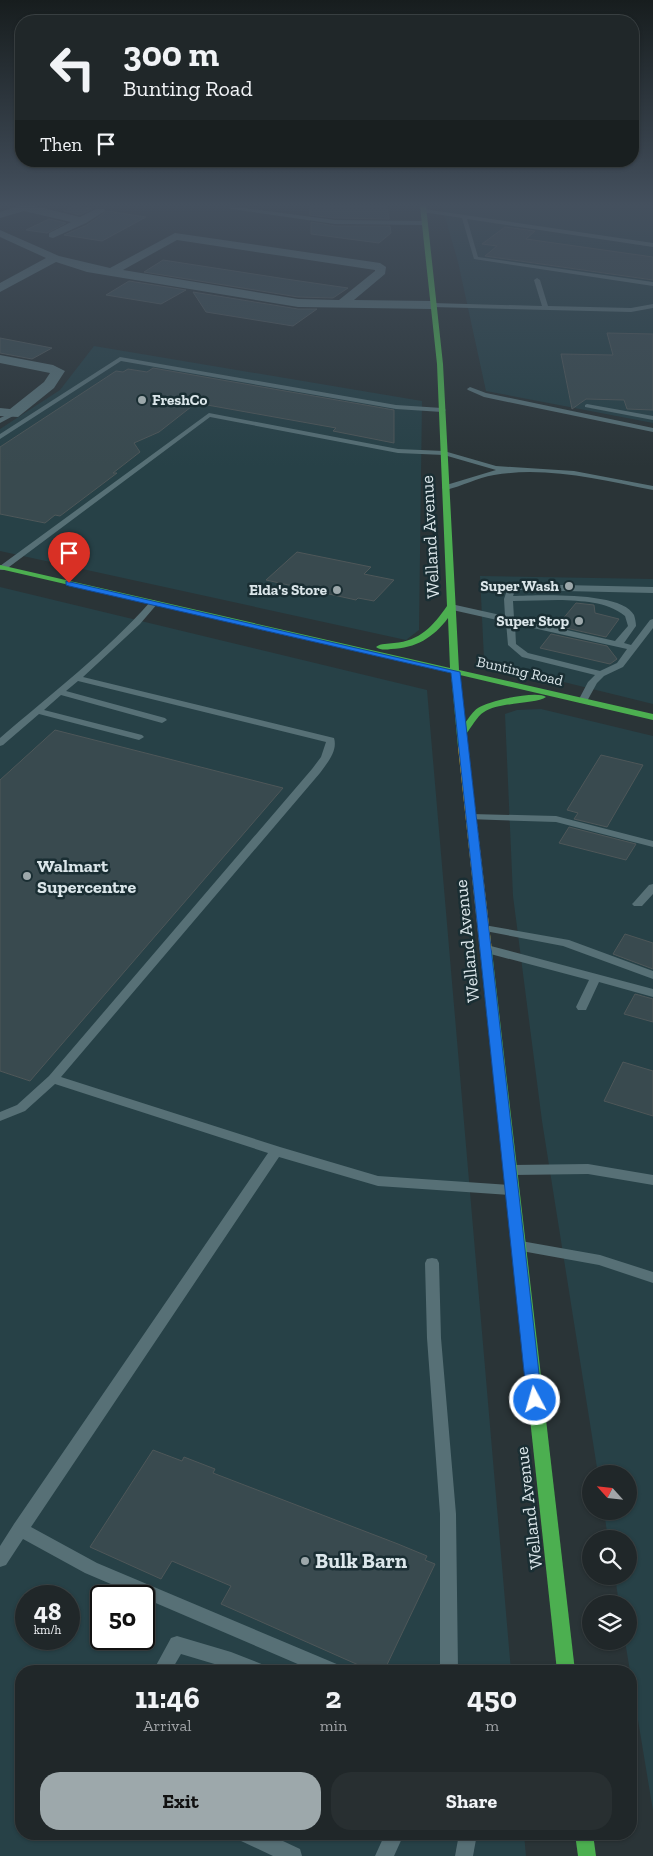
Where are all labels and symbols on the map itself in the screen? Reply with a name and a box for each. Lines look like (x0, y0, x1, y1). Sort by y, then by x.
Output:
place label: FreshCo (152, 391, 207, 409)
marker: FreshCo (136, 394, 148, 406)
street label: Welland Avenue (416, 475, 444, 599)
pin (48, 532, 90, 583)
place label: Super Wash (480, 577, 559, 595)
marker: Super Wash (563, 580, 575, 592)
place label: Elda's Store (249, 581, 327, 599)
marker: Elda's Store (331, 584, 343, 596)
place label: Super Stop (496, 612, 569, 630)
marker: Super Stop (573, 615, 585, 627)
street label: Bunting Road (475, 652, 566, 690)
place label: Walmart Supercentre (37, 855, 136, 898)
marker: Walmart Supercentre (21, 870, 33, 882)
street label: Welland Avenue (450, 878, 484, 1004)
position arrow (508, 1373, 560, 1425)
street label: Welland Avenue (511, 1445, 547, 1571)
north arrow (582, 1465, 638, 1520)
place label: Bulk Barn (315, 1548, 408, 1573)
marker: Bulk Barn (299, 1555, 311, 1567)
speed limit sign: 50 (90, 1585, 155, 1650)

